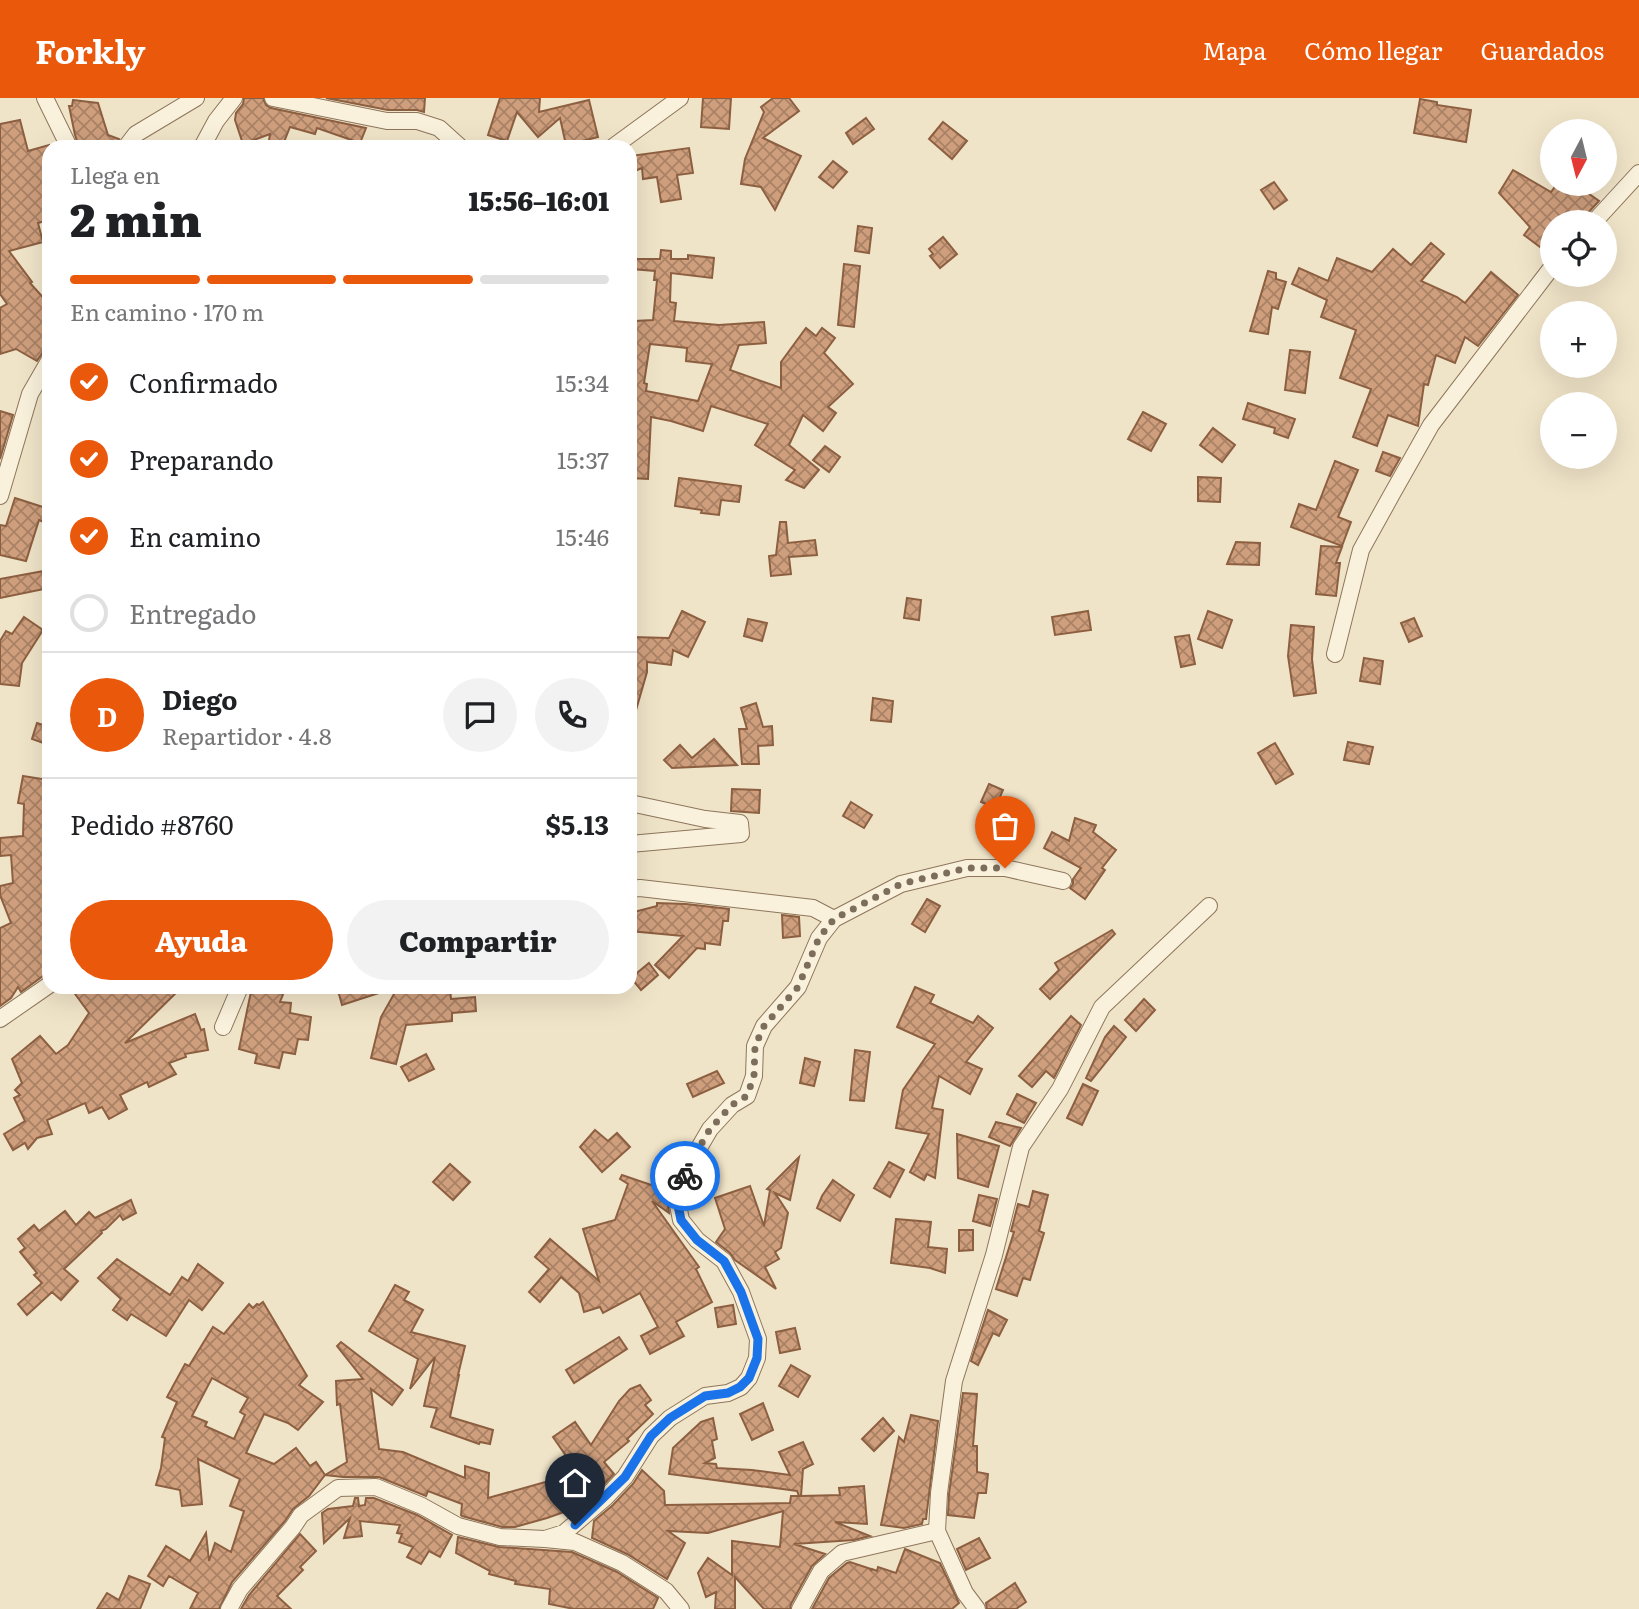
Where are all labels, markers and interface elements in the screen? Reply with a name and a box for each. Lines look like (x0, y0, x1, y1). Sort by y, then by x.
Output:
text: Forkly (35, 25, 145, 74)
text: Mapa (1202, 32, 1266, 67)
text: Cómo llegar (1304, 32, 1442, 67)
text: Guardados (1480, 32, 1604, 67)
north arrow (1540, 119, 1617, 196)
map controls (1540, 119, 1617, 469)
text: Llega en (70, 157, 160, 191)
text: 15:56–16:01 (469, 180, 609, 219)
text: 2 min (70, 183, 202, 251)
button: locate (1540, 210, 1617, 287)
text: En camino · 170 m (70, 294, 264, 328)
button: + (1540, 301, 1617, 378)
text: Confirmado (129, 362, 278, 401)
icon: check (70, 363, 108, 401)
text: 15:34 (556, 365, 609, 399)
button: − (1540, 392, 1617, 469)
text: Preparando (129, 439, 274, 478)
icon: check (70, 440, 108, 478)
text: 15:37 (557, 442, 609, 476)
text: En camino (129, 516, 261, 555)
icon: check (70, 517, 108, 555)
text: 15:46 (556, 519, 609, 553)
text: Entregado (129, 593, 256, 632)
button: chat (443, 678, 517, 752)
button: phone (535, 678, 609, 752)
text: Diego (162, 679, 238, 718)
text: D (97, 696, 117, 735)
text: Repartidor · 4.8 (162, 718, 332, 752)
pin (975, 796, 1035, 868)
text: Pedido #8760 (70, 804, 234, 843)
text: $5.13 (546, 804, 609, 843)
icon: bag (986, 807, 1024, 845)
button: Ayuda (70, 900, 333, 980)
button: Compartir (347, 900, 609, 980)
courier (650, 1141, 720, 1211)
icon: bike (666, 1157, 704, 1195)
pin (545, 1453, 605, 1525)
icon: home (556, 1464, 594, 1502)

